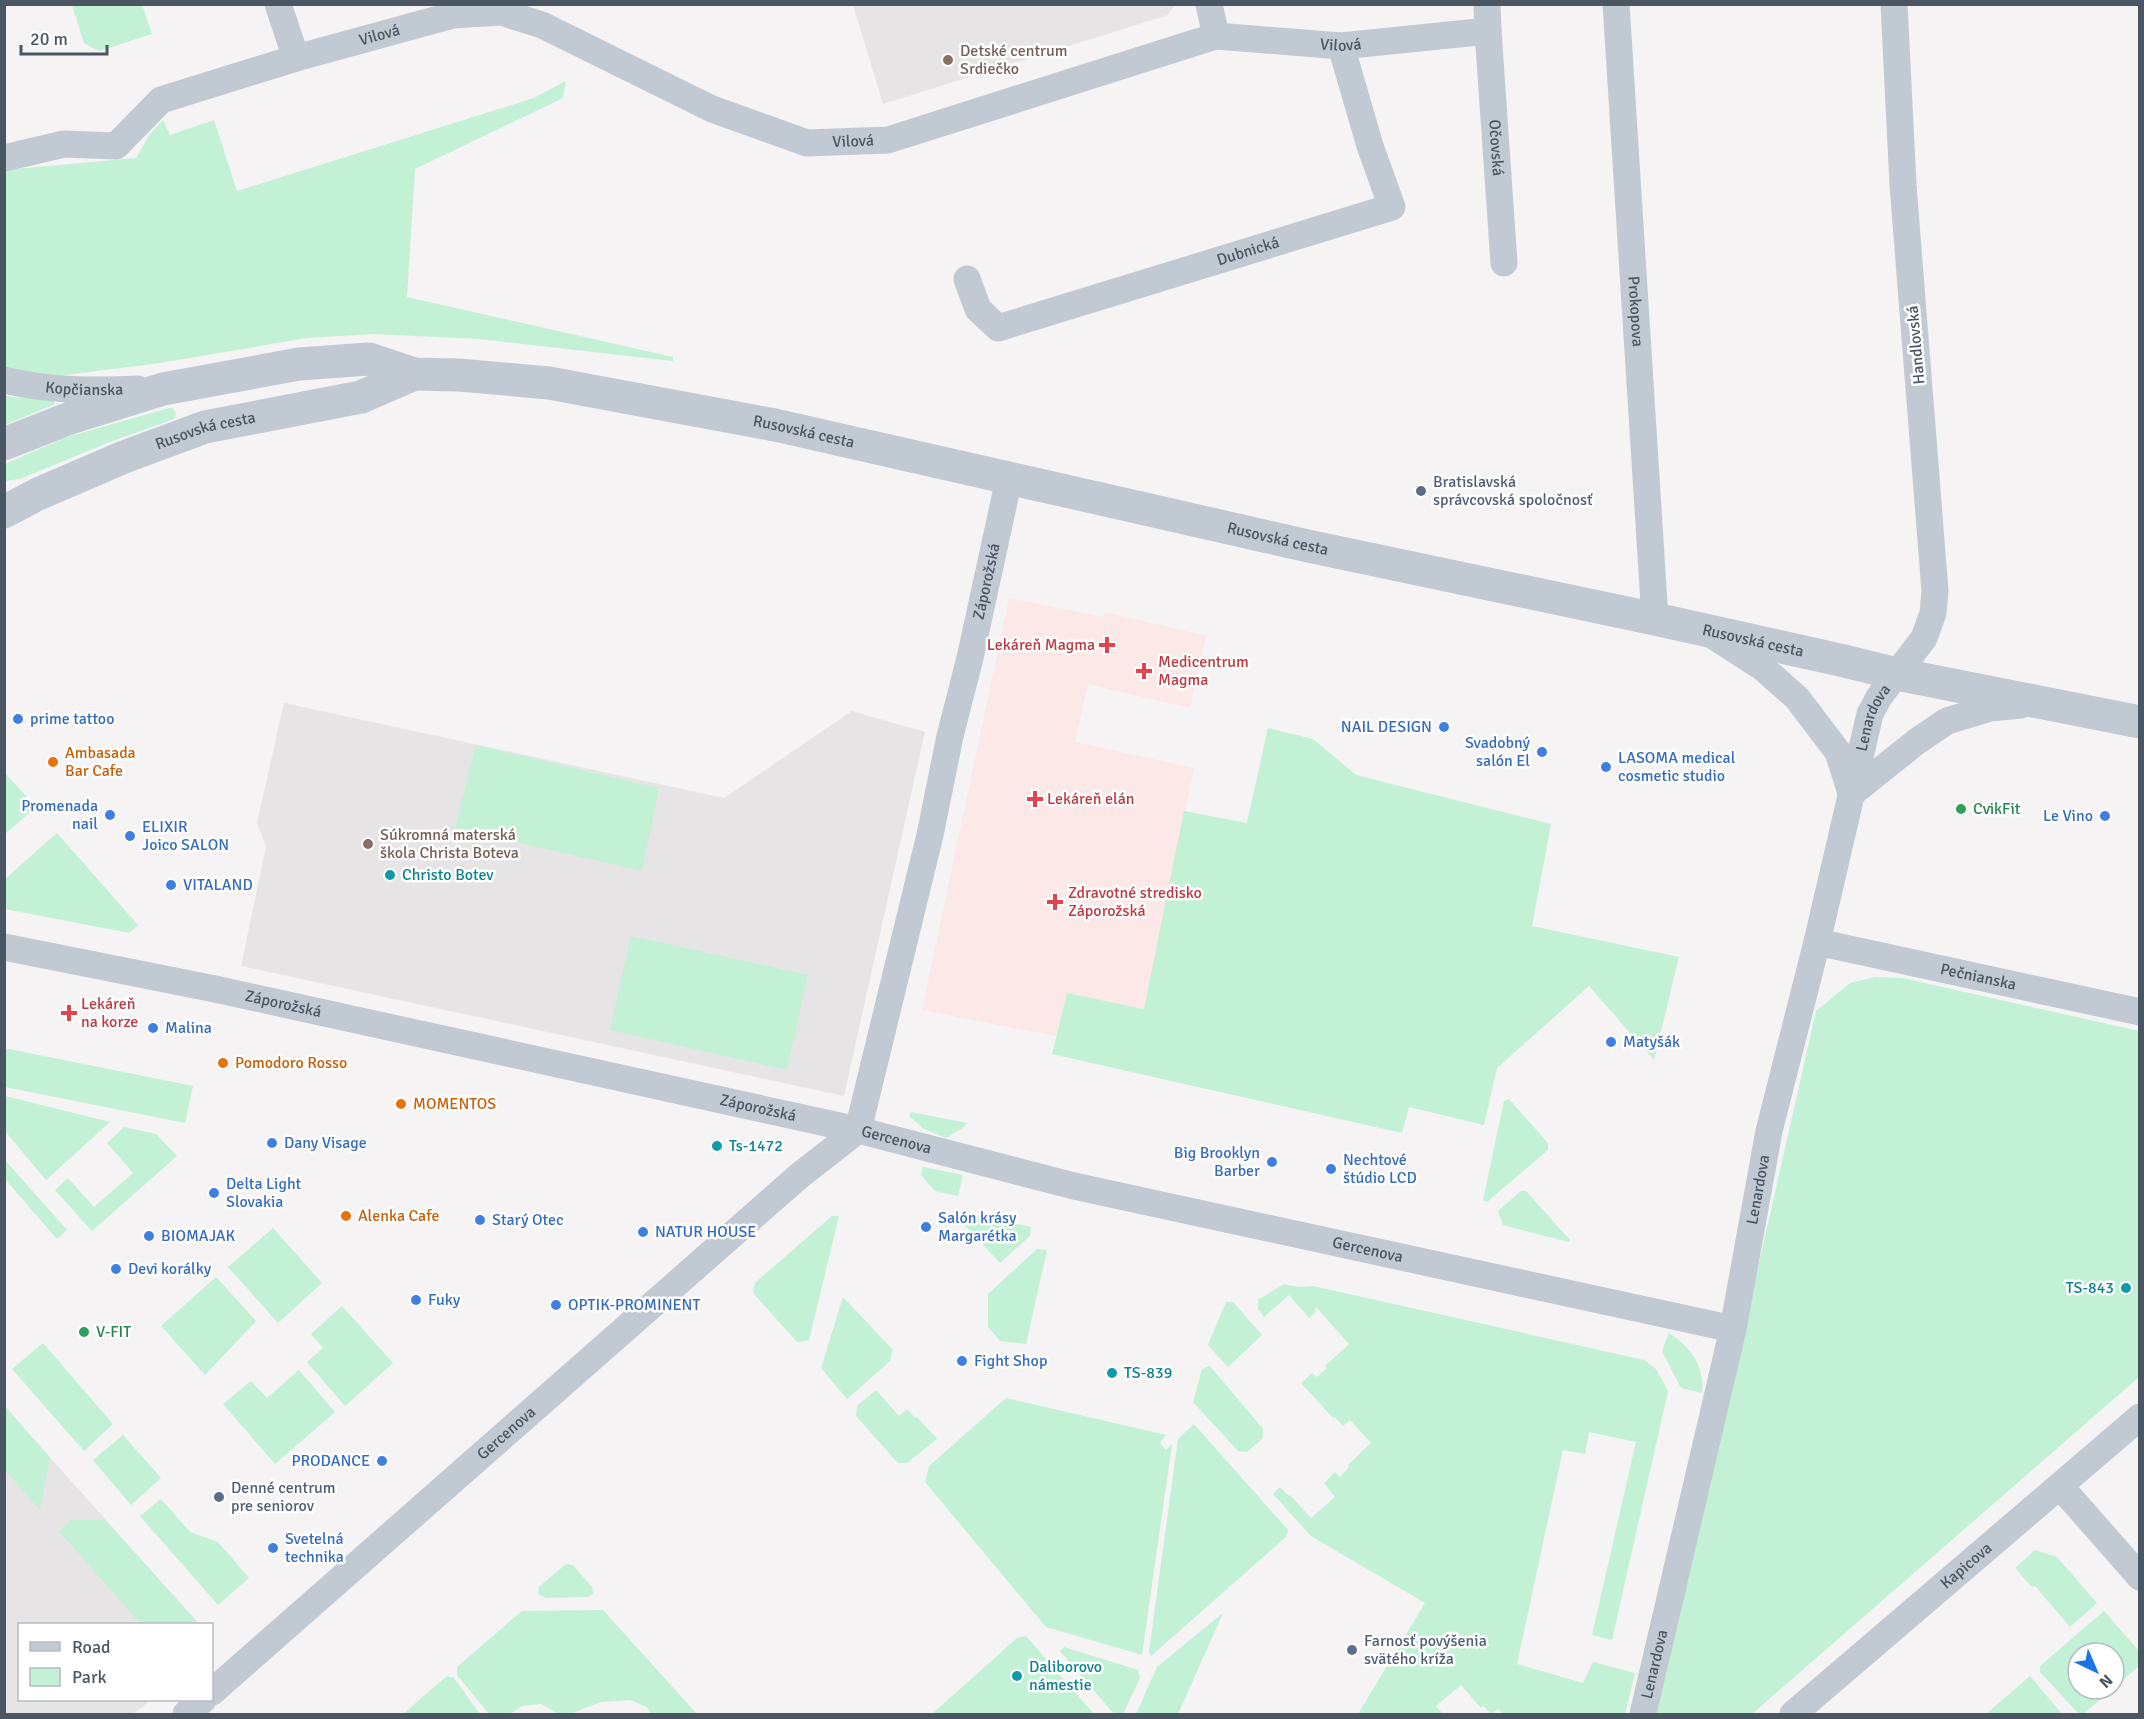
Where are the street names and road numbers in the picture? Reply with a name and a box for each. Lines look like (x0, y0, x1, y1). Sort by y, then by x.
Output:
street label: Vilová (357, 20, 402, 50)
street label: Vilová (1319, 34, 1362, 56)
street label: Očovská (1484, 119, 1508, 177)
street label: Vilová (832, 131, 874, 152)
street label: Dubnická (1214, 232, 1282, 270)
street label: Prokopova (1623, 275, 1648, 347)
street label: Handlovská (1903, 305, 1929, 385)
street label: Kopčianska (44, 377, 124, 400)
street label: Rusovská cesta (153, 408, 257, 454)
street label: Rusovská cesta (751, 411, 856, 453)
street label: Rusovská cesta (1225, 518, 1330, 560)
street label: Záporožská (969, 541, 1005, 621)
street label: Rusovská cesta (1700, 620, 1806, 662)
street label: Lenardova (1852, 680, 1895, 753)
street label: Pečnianska (1938, 959, 2018, 995)
street label: Záporožská (243, 986, 323, 1022)
street label: Záporožská (718, 1090, 798, 1126)
street label: Gercenova (859, 1121, 934, 1159)
street label: Lenardova (1742, 1153, 1774, 1226)
street label: Gercenova (1331, 1232, 1405, 1267)
street label: Gercenova (473, 1402, 540, 1464)
street label: Kapicova (1936, 1538, 1996, 1593)
street label: Lenardova (1637, 1628, 1672, 1701)

